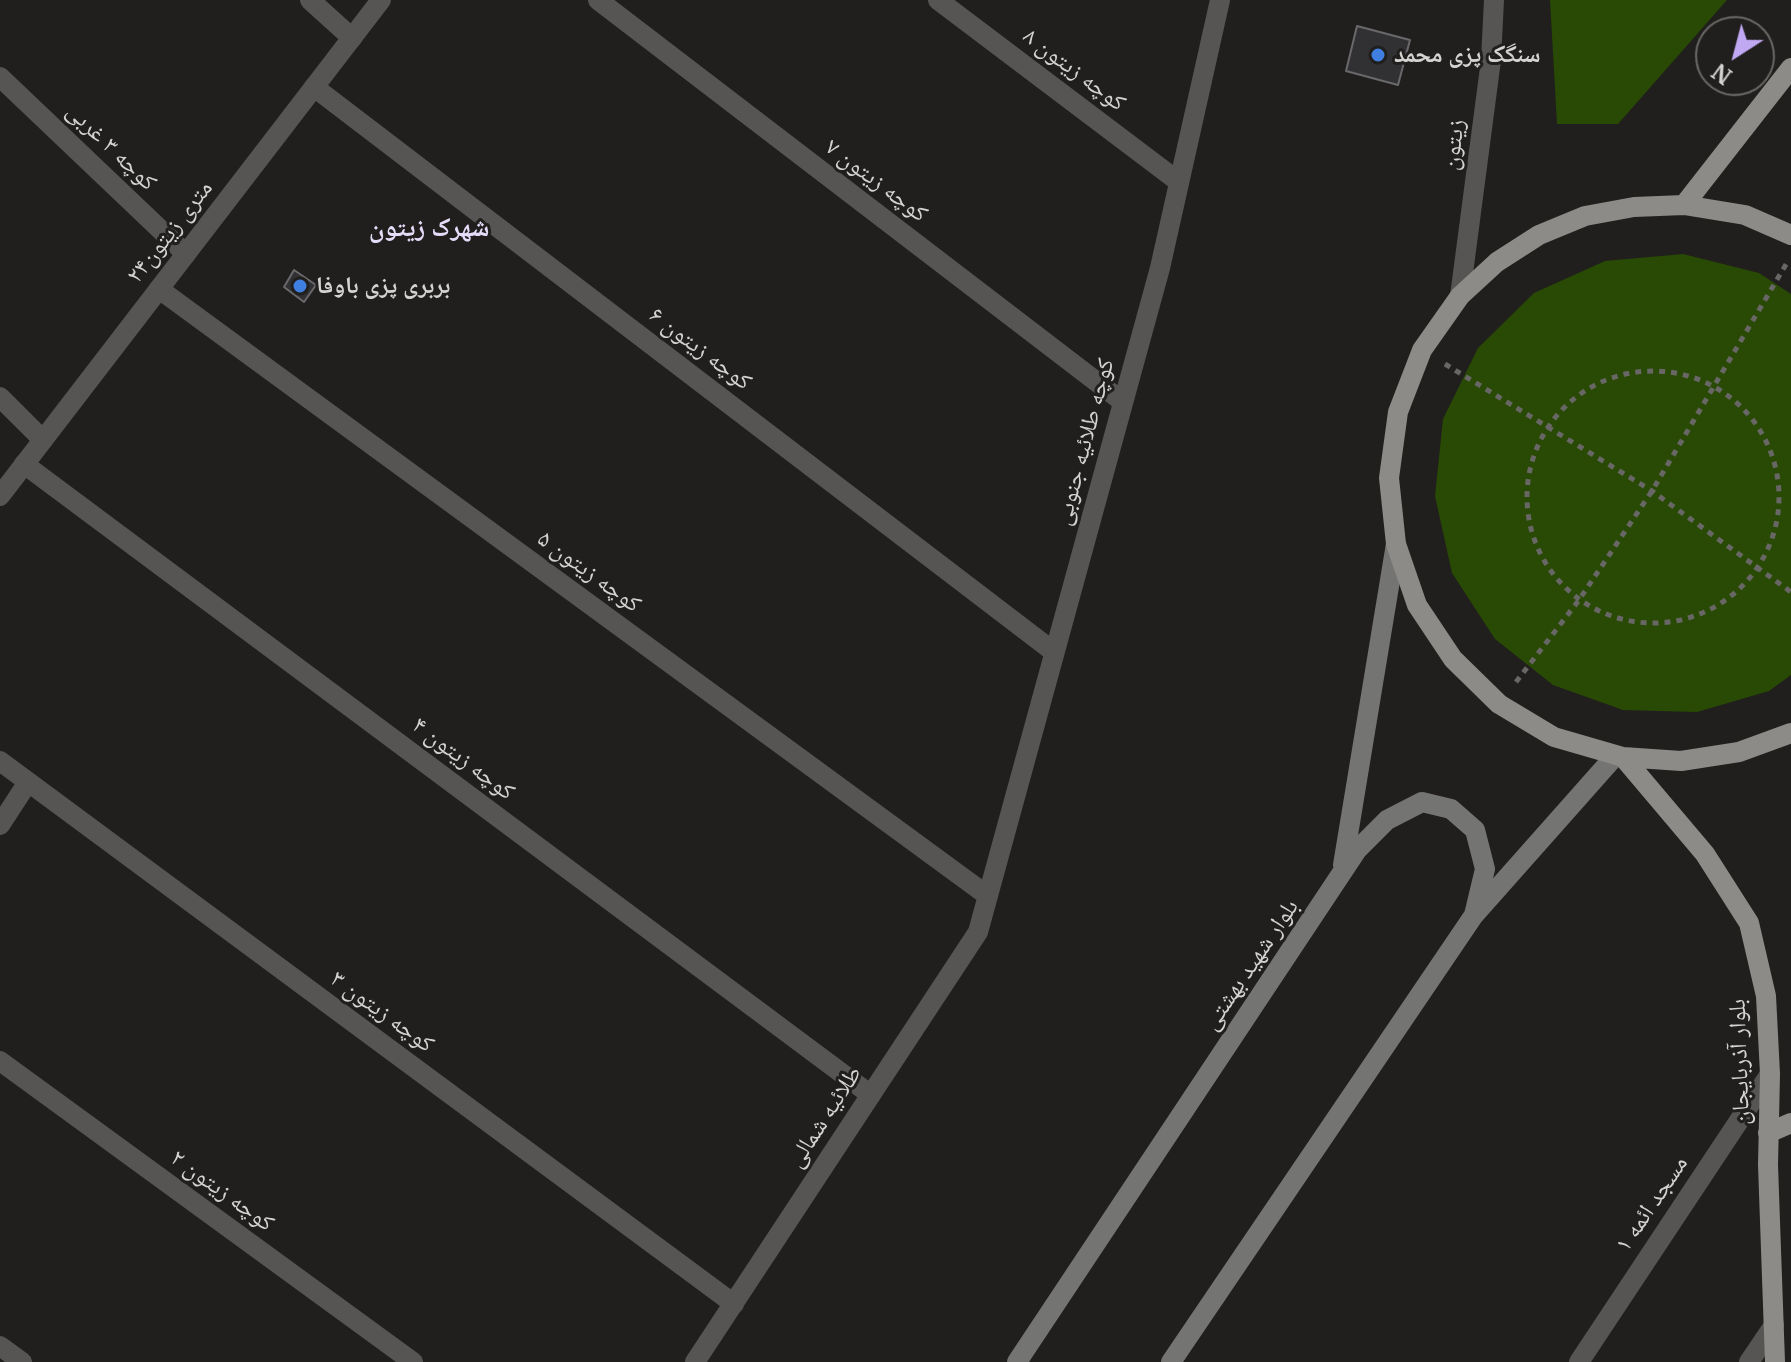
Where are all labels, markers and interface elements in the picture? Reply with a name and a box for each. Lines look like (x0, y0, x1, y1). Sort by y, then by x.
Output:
north arrow (1695, 16, 1775, 96)
street label: کوچه زیتون ۸ (1017, 22, 1131, 118)
place label: سنگک پزی محمد (1394, 41, 1540, 69)
marker: سنگک پزی محمد (1369, 46, 1387, 64)
text: N (1707, 57, 1737, 90)
street label: کوچه ۳ غربی (60, 97, 162, 197)
street label: زيتون (1437, 118, 1471, 172)
street label: کوچه زیتون ۷ (819, 133, 933, 229)
street label: ۲۴متری زیتون (121, 175, 219, 289)
district label: شهرک زیتون (369, 213, 489, 245)
place label: بربری پزی باوفا (316, 272, 450, 300)
marker: بربری پزی باوفا (291, 277, 309, 295)
street label: کوچه زیتون ۶ (643, 301, 757, 397)
street label: کوچه طلائیه جنوبی (1049, 355, 1121, 529)
street label: کوچه زیتون ۵ (532, 525, 646, 619)
street label: کوچه زیتون ۴ (406, 711, 520, 807)
street label: بلوار شهید بهشتی (1197, 894, 1305, 1036)
street label: کوچه زیتون ۳ (325, 965, 439, 1059)
street label: بلوار آذربایجان (1723, 998, 1757, 1126)
street label: طلائیه شمالی (781, 1061, 869, 1173)
street label: کوچه زیتون ۲ (165, 1144, 279, 1238)
street label: مسجد ائمه ۱ (1609, 1151, 1695, 1257)

